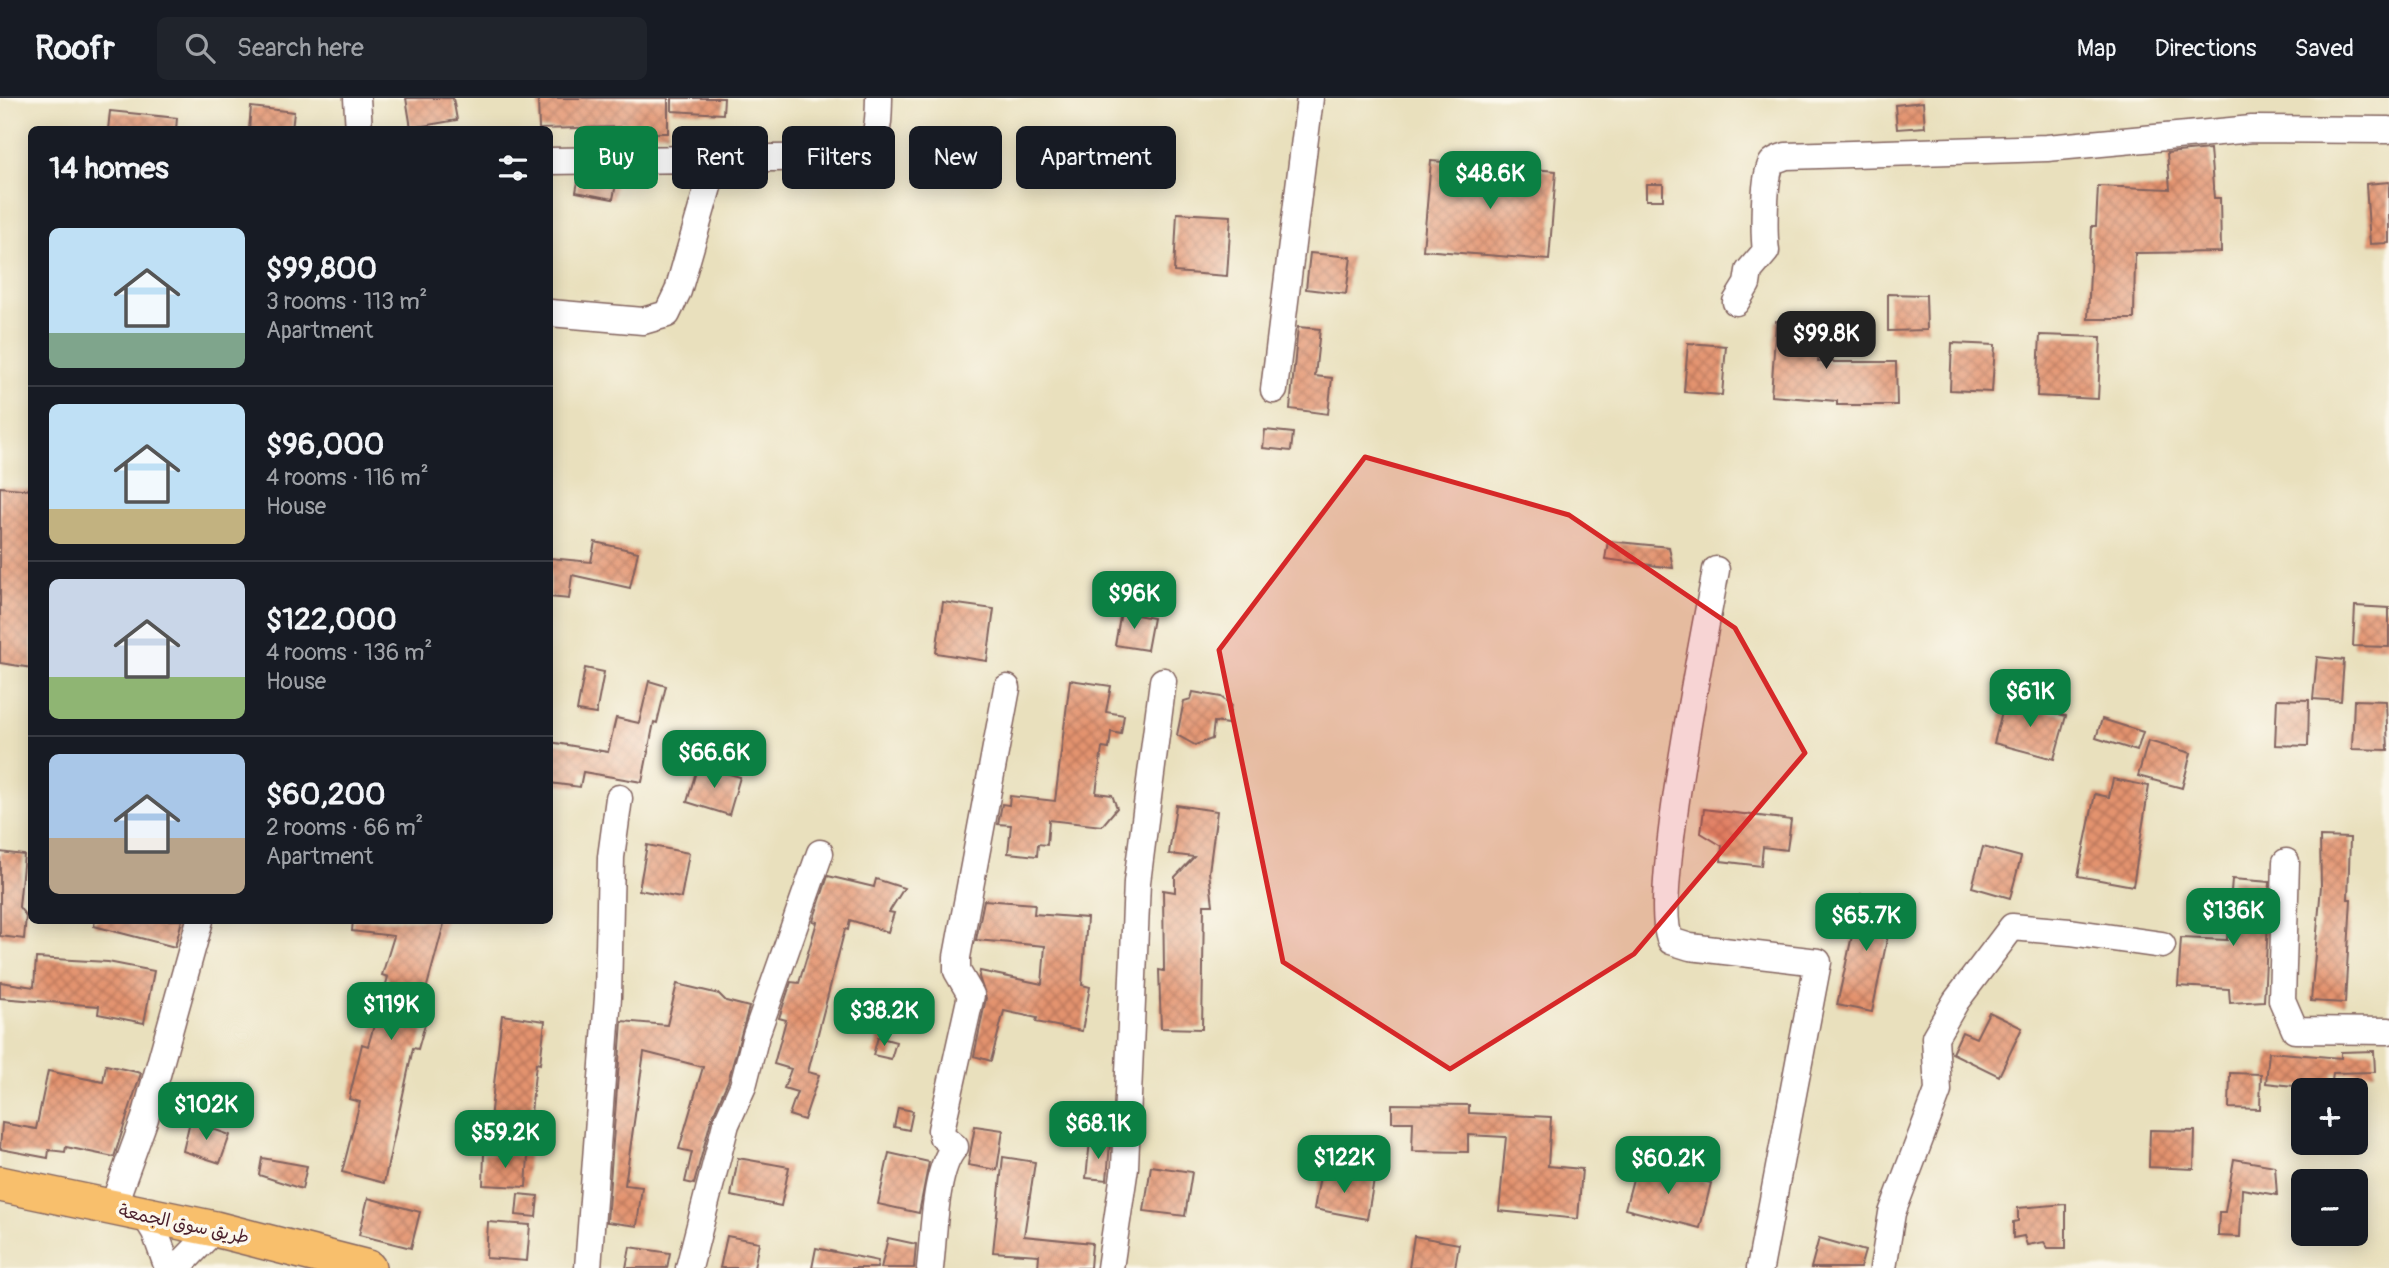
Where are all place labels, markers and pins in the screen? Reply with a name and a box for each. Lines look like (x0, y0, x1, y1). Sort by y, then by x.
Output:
pin: $48.6K (1433, 152, 1547, 211)
pin: $99.8K (1769, 312, 1883, 371)
pin: $96K (1093, 572, 1175, 631)
pin: $61K (1989, 670, 2071, 729)
pin: $66.6K (657, 730, 771, 790)
pin: $136K (2184, 888, 2282, 948)
pin: $65.7K (1809, 894, 1923, 953)
pin: $119K (342, 982, 440, 1042)
pin: $38.2K (827, 988, 941, 1048)
pin: $102K (157, 1082, 255, 1142)
pin: $68.1K (1041, 1102, 1155, 1161)
pin: $59.2K (448, 1110, 562, 1170)
pin: $122K (1295, 1136, 1393, 1195)
pin: $60.2K (1611, 1136, 1725, 1196)

